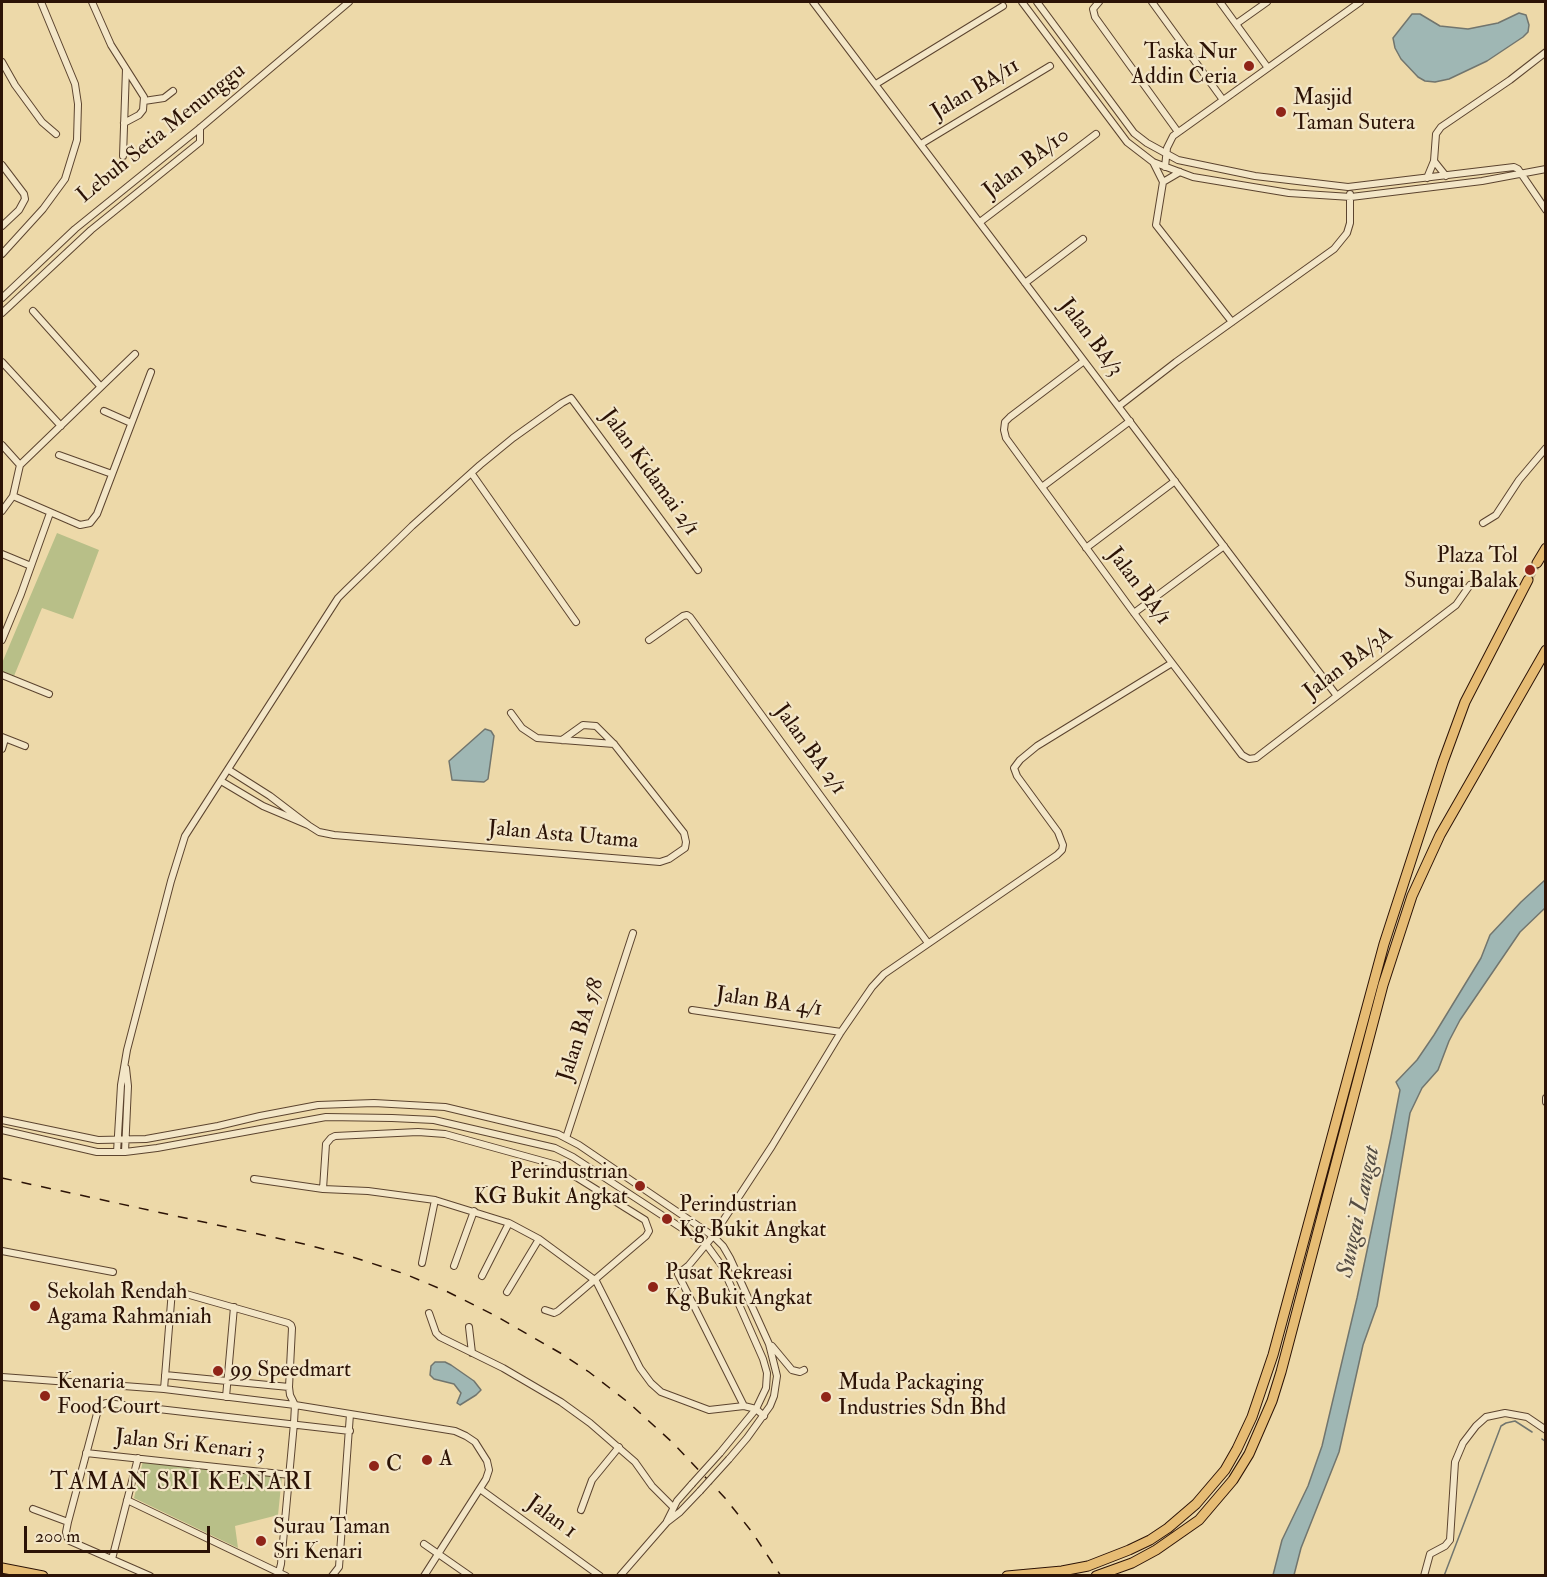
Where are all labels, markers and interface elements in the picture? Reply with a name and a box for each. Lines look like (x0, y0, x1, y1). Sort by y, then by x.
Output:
place label: Taska Nur Addin Ceria (1131, 40, 1237, 92)
street label: Jalan BA/11 (927, 53, 1025, 127)
street label: Lebuh Setia Menunggu (73, 58, 251, 210)
marker: Taska Nur Addin Ceria (1242, 59, 1256, 73)
place label: Masjid Taman Sutera (1293, 86, 1415, 138)
marker: Masjid Taman Sutera (1274, 105, 1288, 119)
street label: Jalan BA/10 (979, 123, 1075, 205)
street label: Jalan BA/3 (1052, 294, 1128, 382)
street label: Jalan Kidamai 2/1 (594, 404, 704, 542)
street label: Jalan BA/1 (1100, 543, 1176, 631)
place label: Plaza Tol Sungai Balak (1404, 544, 1518, 596)
marker: Plaza Tol Sungai Balak (1523, 563, 1537, 577)
street label: Jalan BA/3A (1299, 622, 1399, 706)
street label: Jalan BA 2/1 (767, 699, 851, 801)
street label: Jalan Asta Utama (487, 816, 639, 856)
street label: Jalan BA 5/8 (553, 975, 611, 1085)
street label: Jalan BA 4/1 (714, 982, 824, 1024)
water label: Sungai Langat (1332, 1144, 1388, 1280)
place label: Perindustrian KG Bukit Angkat (474, 1160, 628, 1212)
marker: Perindustrian KG Bukit Angkat (633, 1179, 647, 1193)
place label: Perindustrian Kg Bukit Angkat (679, 1193, 826, 1244)
marker: Perindustrian Kg Bukit Angkat (660, 1212, 674, 1226)
place label: Pusat Rekreasi Kg Bukit Angkat (665, 1261, 812, 1312)
place label: Sekolah Rendah Agama Rahmaniah (47, 1280, 212, 1332)
marker: Pusat Rekreasi Kg Bukit Angkat (646, 1280, 660, 1294)
marker: Sekolah Rendah Agama Rahmaniah (28, 1299, 42, 1313)
place label: 99 Speedmart (230, 1358, 351, 1384)
marker: 99 Speedmart (211, 1364, 225, 1378)
place label: Kenaria Food Court (57, 1370, 160, 1422)
place label: Muda Packaging Industries Sdn Bhd (838, 1371, 1006, 1422)
marker: Kenaria Food Court (38, 1389, 52, 1403)
marker: Muda Packaging Industries Sdn Bhd (819, 1390, 833, 1404)
street label: Jalan Sri Kenari 3 (114, 1425, 266, 1467)
place label: A (439, 1447, 453, 1473)
place label: C (386, 1453, 402, 1479)
marker: A (420, 1453, 434, 1467)
marker: C (367, 1459, 381, 1473)
district label: TAMAN SRI KENARI (50, 1470, 314, 1498)
street label: Jalan 1 (521, 1491, 581, 1545)
scale bar (27, 1514, 213, 1552)
place label: Surau Taman Sri Kenari (273, 1515, 390, 1566)
text: 200 m (35, 1525, 80, 1548)
marker: Surau Taman Sri Kenari (254, 1534, 268, 1548)

